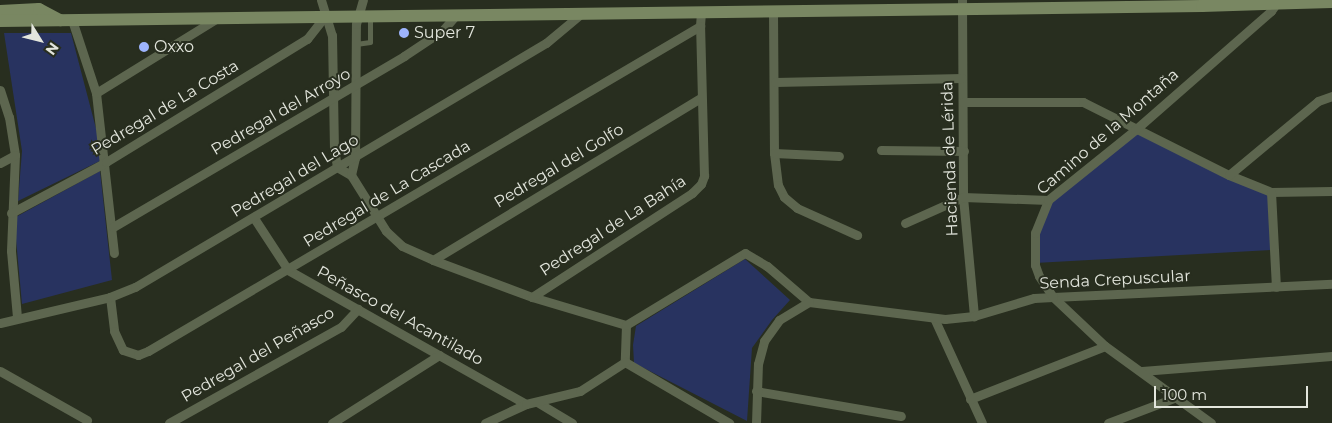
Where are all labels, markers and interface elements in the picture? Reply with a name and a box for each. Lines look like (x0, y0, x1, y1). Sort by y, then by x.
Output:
north arrow (15, 15, 65, 65)
place label: Super 7 (414, 23, 475, 43)
marker: Super 7 (398, 27, 410, 39)
place label: Oxxo (154, 37, 194, 57)
text: N (42, 39, 63, 59)
marker: Oxxo (138, 41, 150, 53)
street label: Pedregal de La Costa (88, 56, 242, 160)
street label: Pedregal del Arroyo (208, 64, 354, 160)
street label: Camino de la Montaña (1033, 65, 1183, 199)
street label: Hacienda de Lérida (938, 81, 962, 237)
street label: Pedregal del Golfo (491, 120, 627, 212)
street label: Pedregal del Lago (228, 130, 362, 222)
street label: Pedregal de La Cascada (300, 136, 474, 252)
street label: Pedregal de La Bahía (536, 172, 690, 280)
street label: Peñasco del Acantilado (313, 262, 487, 370)
street label: Senda Crepuscular (1039, 266, 1191, 294)
street label: Pedregal del Peñasco (178, 303, 338, 407)
scale bar (1157, 376, 1311, 408)
text: 100 m (1162, 385, 1207, 404)

